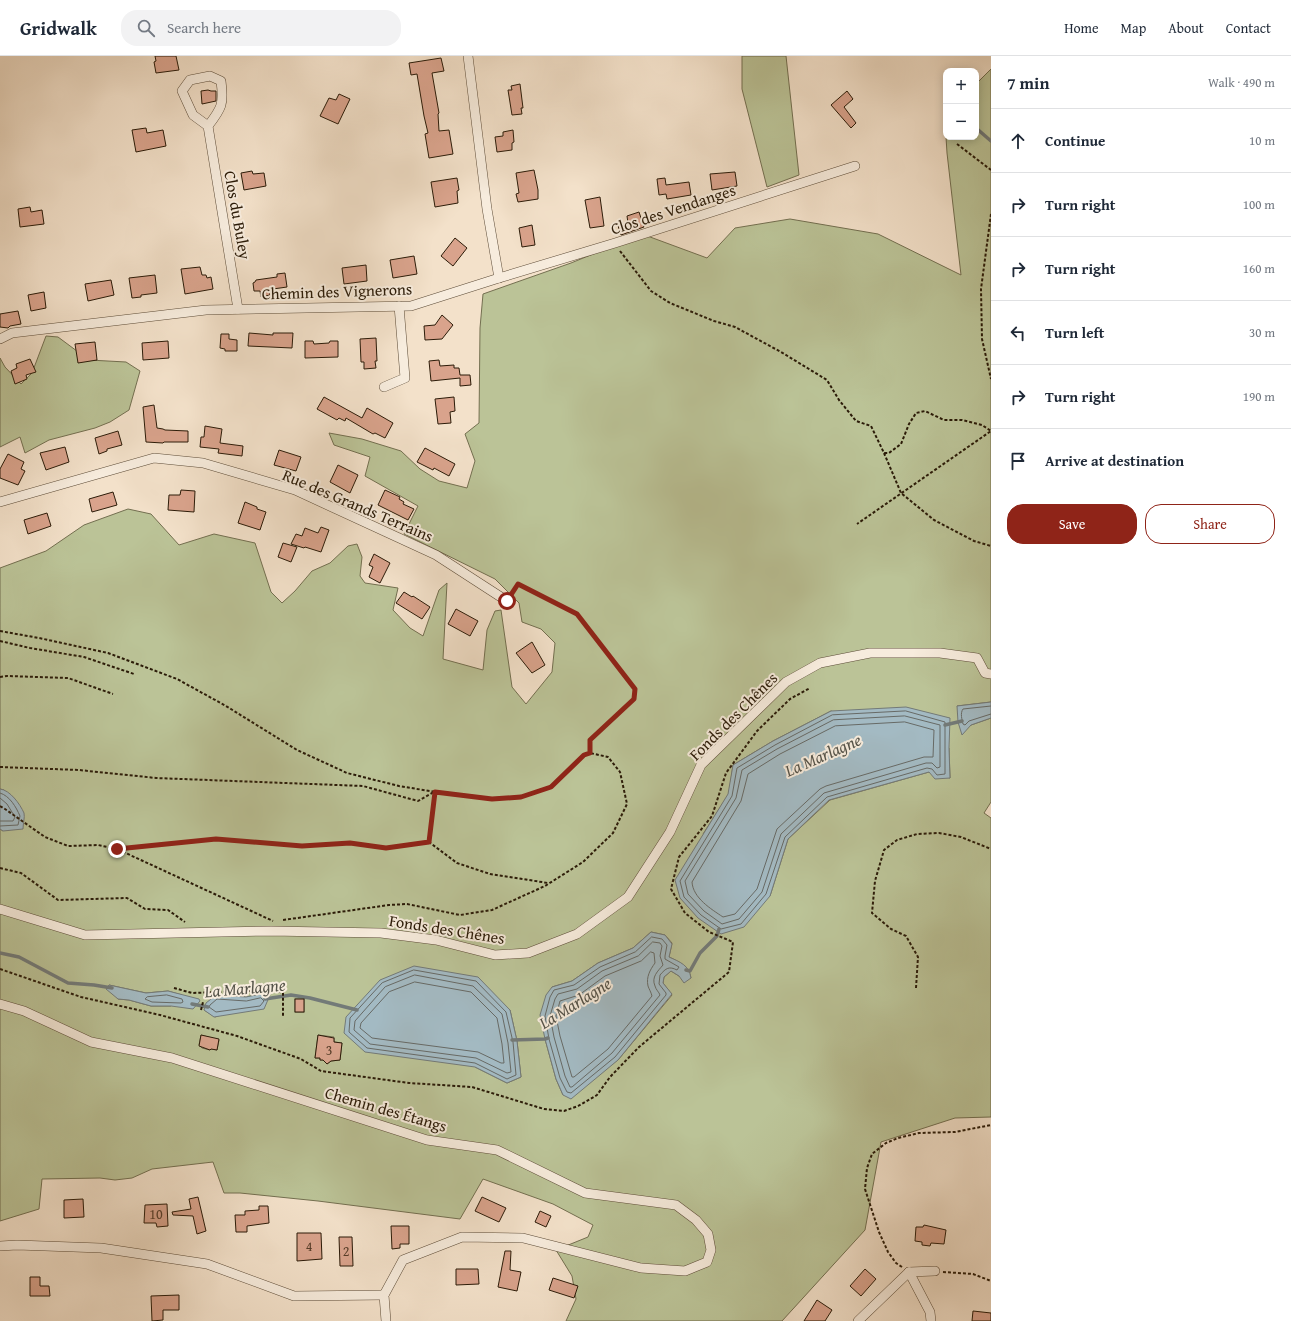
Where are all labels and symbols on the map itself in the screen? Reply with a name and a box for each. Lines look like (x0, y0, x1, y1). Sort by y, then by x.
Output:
street label: Clos du Buley (218, 169, 258, 261)
street label: Clos des Vendanges (607, 177, 739, 241)
street label: Chemin des Vignerons (261, 276, 413, 306)
street label: Rue des Grands Terrains (279, 462, 437, 548)
route start (498, 592, 516, 610)
street label: Fonds des Chênes (683, 666, 783, 766)
water label: La Marlagne (780, 727, 865, 783)
route end (108, 840, 126, 858)
street label: Fonds des Chênes (387, 908, 507, 950)
water label: La Marlagne (533, 970, 616, 1035)
water label: La Marlagne (202, 971, 287, 1004)
house number: 3 (326, 1040, 332, 1060)
street label: Chemin des Étangs (322, 1080, 450, 1138)
house number: 10 (149, 1204, 163, 1224)
house number: 4 (306, 1236, 313, 1256)
house number: 2 (343, 1241, 349, 1261)

